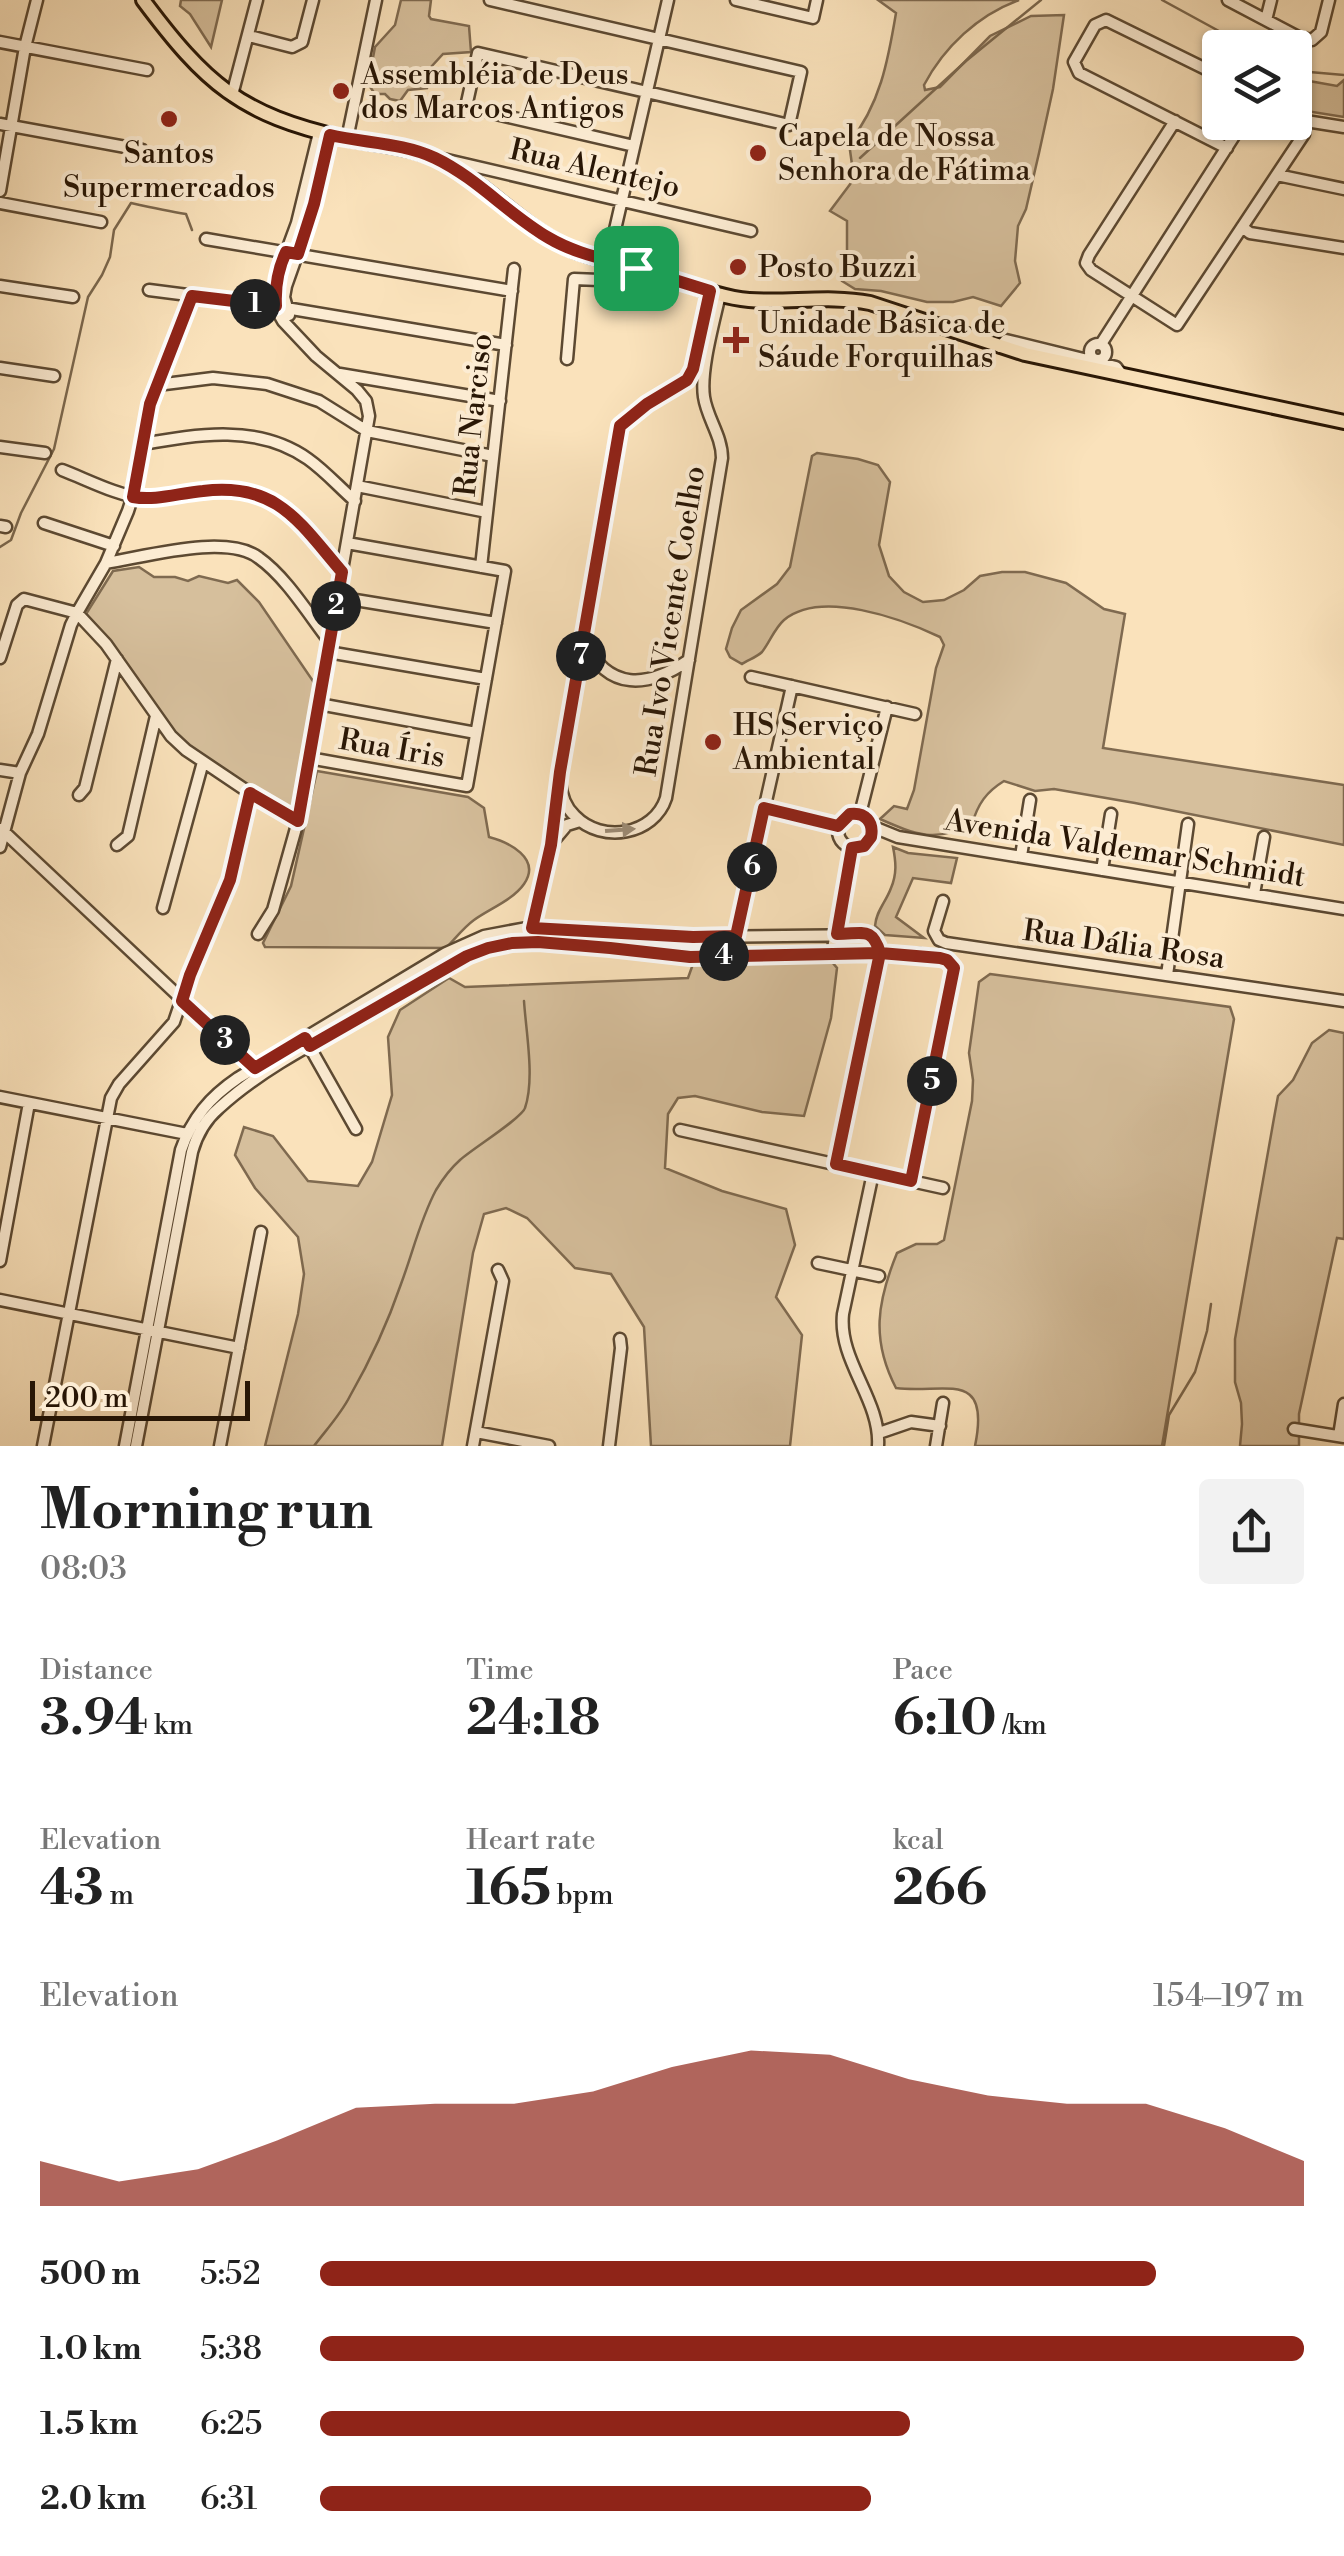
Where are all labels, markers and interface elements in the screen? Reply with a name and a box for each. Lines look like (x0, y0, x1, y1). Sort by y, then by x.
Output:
map controls (1202, 30, 1312, 140)
button: layers (1202, 30, 1312, 140)
place label: Assembléia de Deus dos Marcos Antigos (360, 56, 629, 128)
marker: Assembléia de Deus dos Marcos Antigos (330, 80, 352, 102)
marker: Santos Supermercados (158, 108, 180, 130)
place label: Capela de Nossa Senhora de Fátima (778, 118, 1031, 190)
street label: Rua Alentejo (506, 131, 684, 207)
place label: Santos Supermercados (63, 135, 275, 207)
marker: Capela de Nossa Senhora de Fátima (747, 142, 769, 164)
pin (594, 226, 679, 311)
icon: arrive (609, 241, 664, 296)
place label: Posto Buzzi (758, 249, 917, 287)
marker: Posto Buzzi (727, 256, 749, 278)
pin: 1 (230, 279, 280, 329)
text: 1 (248, 286, 262, 321)
place label: Unidade Básica de Sáude Forquilhas (758, 305, 1006, 377)
marker: Unidade Básica de Sáude Forquilhas (723, 327, 749, 353)
street label: Rua Narciso (447, 332, 501, 499)
street label: Rua Ivo Vicente Coelho (628, 463, 714, 779)
pin: 2 (311, 581, 361, 631)
text: 2 (327, 588, 345, 623)
pin: 7 (556, 631, 606, 681)
text: 7 (573, 638, 589, 673)
place label: HS Serviço Ambiental (732, 707, 884, 779)
street label: Rua Íris (336, 719, 448, 777)
marker: HS Serviço Ambiental (702, 731, 724, 753)
street label: Avenida Valdemar Schmidt (941, 802, 1308, 896)
one-way arrow (605, 822, 636, 838)
pin: 6 (727, 842, 777, 892)
text: 6 (743, 849, 761, 884)
street label: Rua Dália Rosa (1020, 912, 1228, 978)
pin: 4 (699, 931, 749, 981)
text: 4 (715, 938, 733, 973)
pin: 3 (200, 1015, 250, 1065)
text: 3 (217, 1022, 233, 1057)
pin: 5 (907, 1056, 957, 1106)
text: 5 (923, 1063, 941, 1098)
scale bar (30, 1376, 250, 1420)
text: 200 m (45, 1381, 128, 1416)
text: Morning run (40, 1477, 373, 1546)
button: share (1199, 1479, 1304, 1584)
text: 08:03 (40, 1549, 127, 1589)
text: Distance (40, 1653, 153, 1688)
text: Time (466, 1653, 534, 1688)
text: Pace (893, 1653, 953, 1688)
text: 3.94 (40, 1688, 148, 1750)
text: 24:18 (466, 1688, 600, 1750)
text: 6:10 (893, 1688, 997, 1750)
text: km (148, 1708, 193, 1743)
text: /km (997, 1708, 1047, 1743)
text: Elevation (40, 1823, 161, 1858)
text: Heart rate (466, 1823, 596, 1858)
text: kcal (893, 1823, 943, 1858)
text: 43 (40, 1858, 104, 1920)
text: 165 (466, 1858, 551, 1920)
text: 266 (893, 1858, 987, 1920)
text: m (104, 1878, 134, 1913)
text: bpm (551, 1878, 613, 1913)
text: Elevation (40, 1976, 179, 2016)
text: 154–197 m (1153, 1976, 1304, 2016)
text: 500 m (40, 2254, 141, 2294)
text: 5:52 (200, 2254, 261, 2294)
text: 1.0 km (40, 2329, 142, 2369)
text: 5:38 (200, 2329, 262, 2369)
text: 1.5 km (40, 2404, 138, 2444)
text: 6:25 (200, 2404, 263, 2444)
text: 2.0 km (40, 2479, 146, 2519)
text: 6:31 (200, 2479, 257, 2519)

